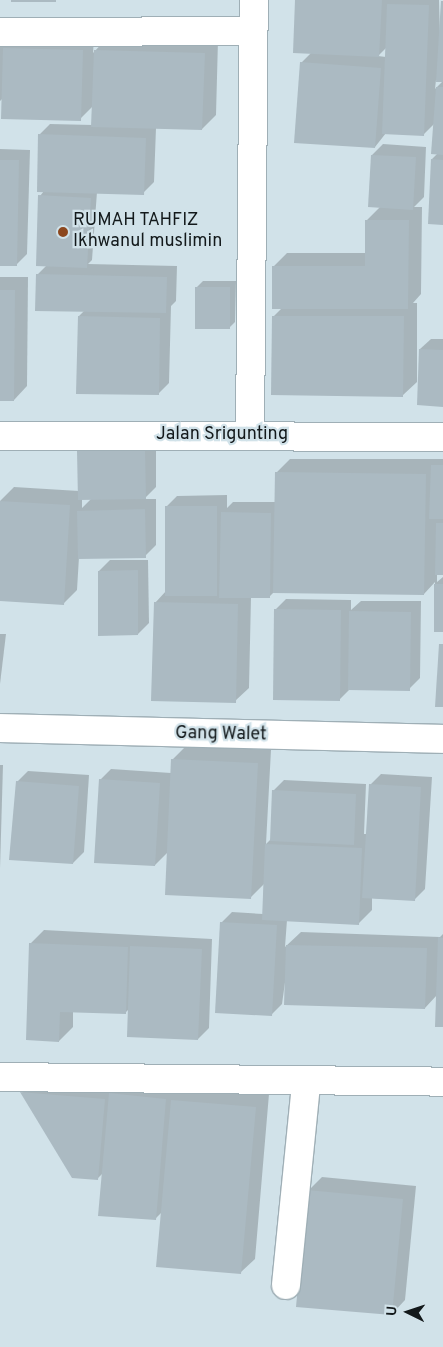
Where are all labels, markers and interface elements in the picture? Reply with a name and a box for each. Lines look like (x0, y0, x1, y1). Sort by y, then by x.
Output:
place label: RUMAH TAHFIZ Ikhwanul muslimin (73, 211, 222, 253)
marker: RUMAH TAHFIZ Ikhwanul muslimin (57, 226, 69, 238)
street label: Jalan Srigunting (156, 424, 288, 446)
street label: Gang Walet (175, 723, 267, 747)
north arrow (383, 1287, 433, 1337)
text: U (384, 1305, 401, 1316)

